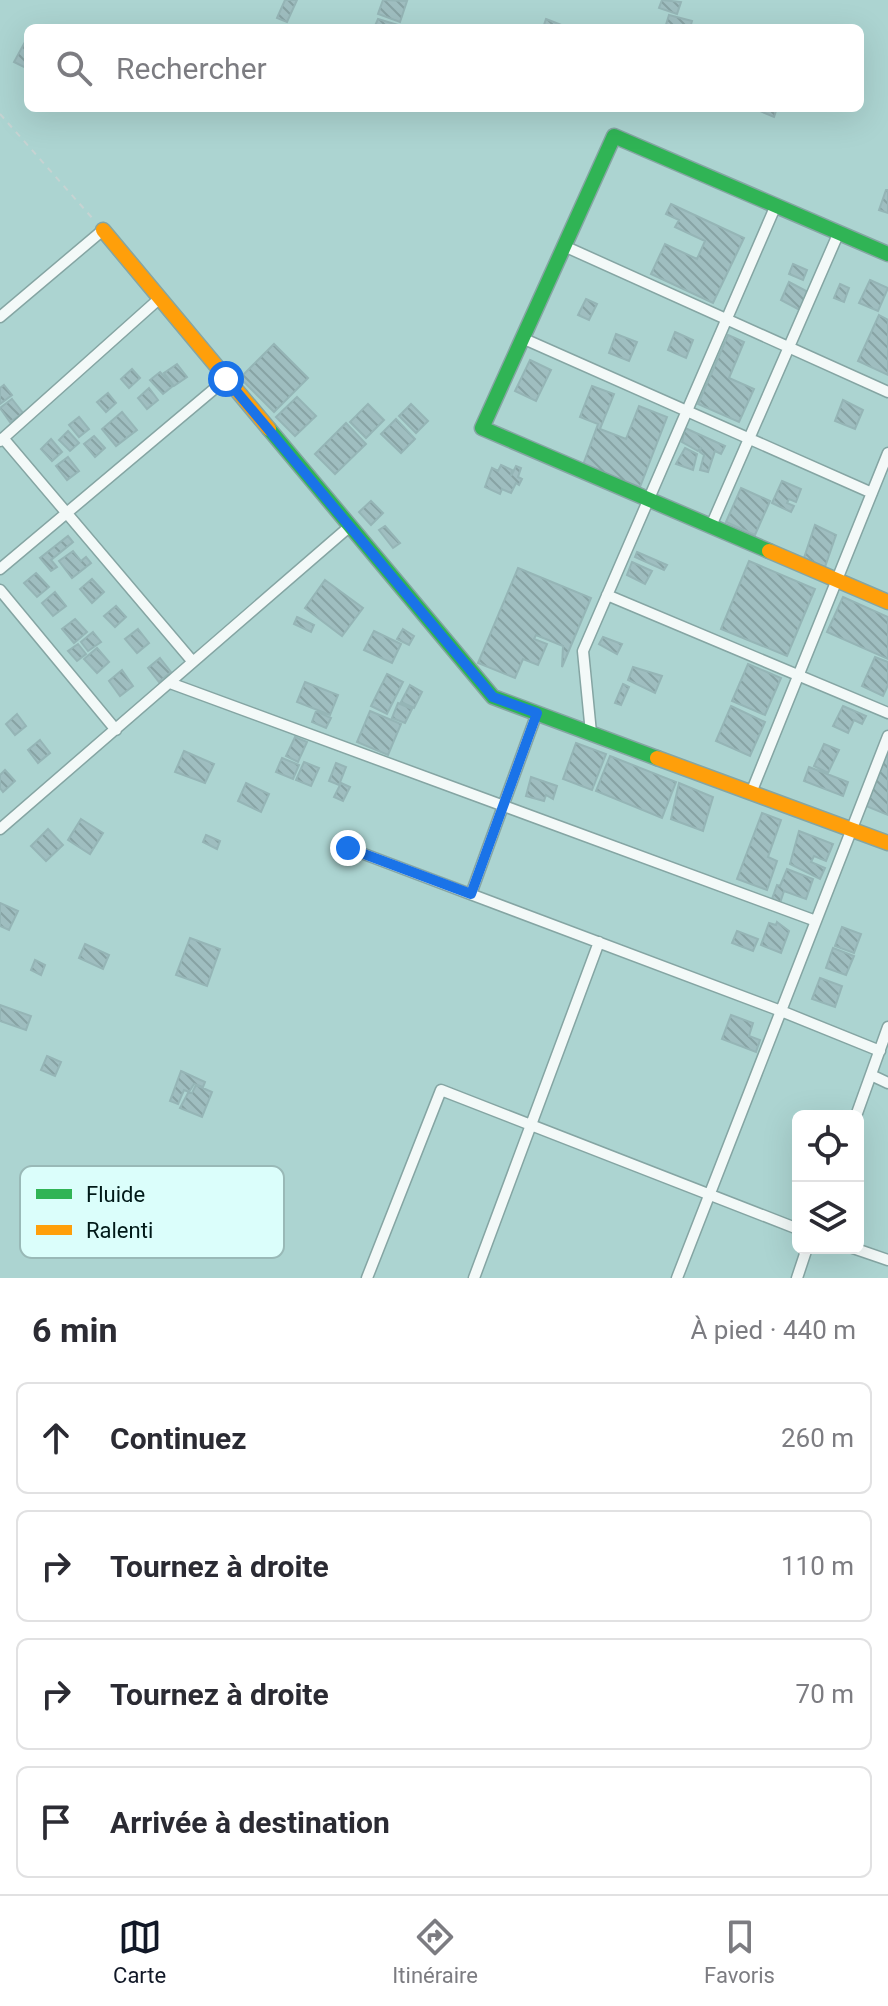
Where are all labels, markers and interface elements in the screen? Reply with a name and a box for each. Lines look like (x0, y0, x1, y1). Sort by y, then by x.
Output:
search box (24, 24, 864, 112)
icon: search (52, 46, 96, 90)
text: Rechercher (116, 51, 267, 86)
route start (208, 361, 244, 397)
route end (330, 830, 366, 866)
map controls (792, 1110, 864, 1254)
button: locate (792, 1110, 864, 1182)
legend (20, 1166, 284, 1258)
text: Fluide (86, 1182, 145, 1207)
button: layers (792, 1182, 864, 1254)
text: Ralenti (86, 1218, 153, 1243)
text: 6 min (32, 1310, 117, 1350)
text: À pied · 440 m (690, 1315, 856, 1345)
icon: ahead (34, 1416, 78, 1460)
text: Continuez (110, 1421, 247, 1456)
text: 260 m (781, 1423, 854, 1453)
icon: right (34, 1544, 78, 1588)
text: Tournez à droite (110, 1549, 329, 1584)
text: 110 m (781, 1551, 854, 1581)
icon: right (34, 1672, 78, 1716)
text: Tournez à droite (110, 1677, 329, 1712)
text: 70 m (796, 1679, 854, 1709)
icon: arrive (34, 1800, 78, 1844)
text: Arrivée à destination (110, 1805, 390, 1840)
tab: Carte (113, 1915, 166, 1988)
tab: Itinéraire (392, 1915, 478, 1988)
tab: Favoris (704, 1915, 775, 1988)

